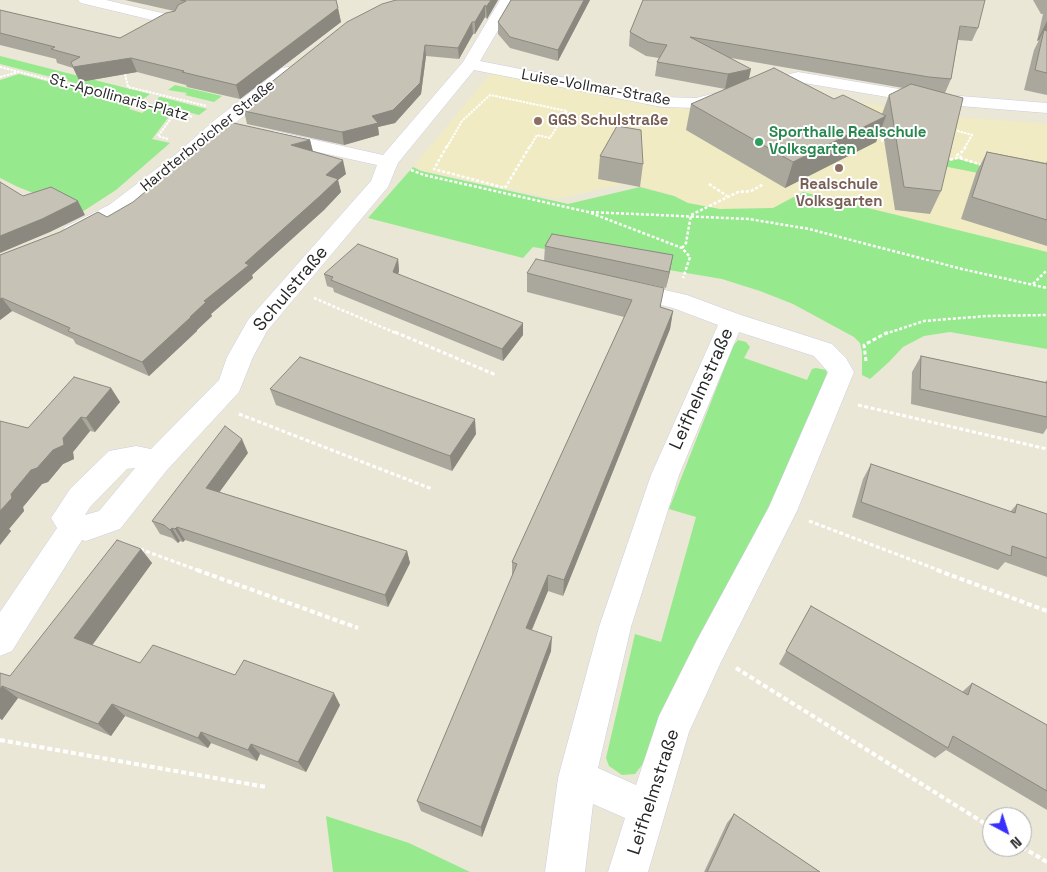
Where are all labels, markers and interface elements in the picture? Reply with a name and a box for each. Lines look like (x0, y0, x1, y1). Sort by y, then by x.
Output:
street label: Luise-Vollmar-Straße (520, 66, 672, 110)
street label: St.-Apollinaris-Platz (47, 71, 191, 125)
street label: Hardterbroicher Straße (137, 76, 279, 196)
place label: GGS Schulstraße (548, 112, 668, 130)
marker: GGS Schulstraße (532, 115, 544, 127)
place label: Sporthalle Realschule Volksgarten (769, 124, 926, 159)
marker: Sporthalle Realschule Volksgarten (753, 136, 765, 148)
marker: Realschule Volksgarten (833, 162, 845, 174)
place label: Realschule Volksgarten (796, 176, 882, 211)
street label: Schulstraße (249, 242, 333, 336)
street label: Leifhelmstraße (666, 325, 738, 453)
street label: Leifhelmstraße (624, 727, 684, 857)
north arrow (982, 807, 1032, 857)
text: N (1007, 833, 1025, 853)

